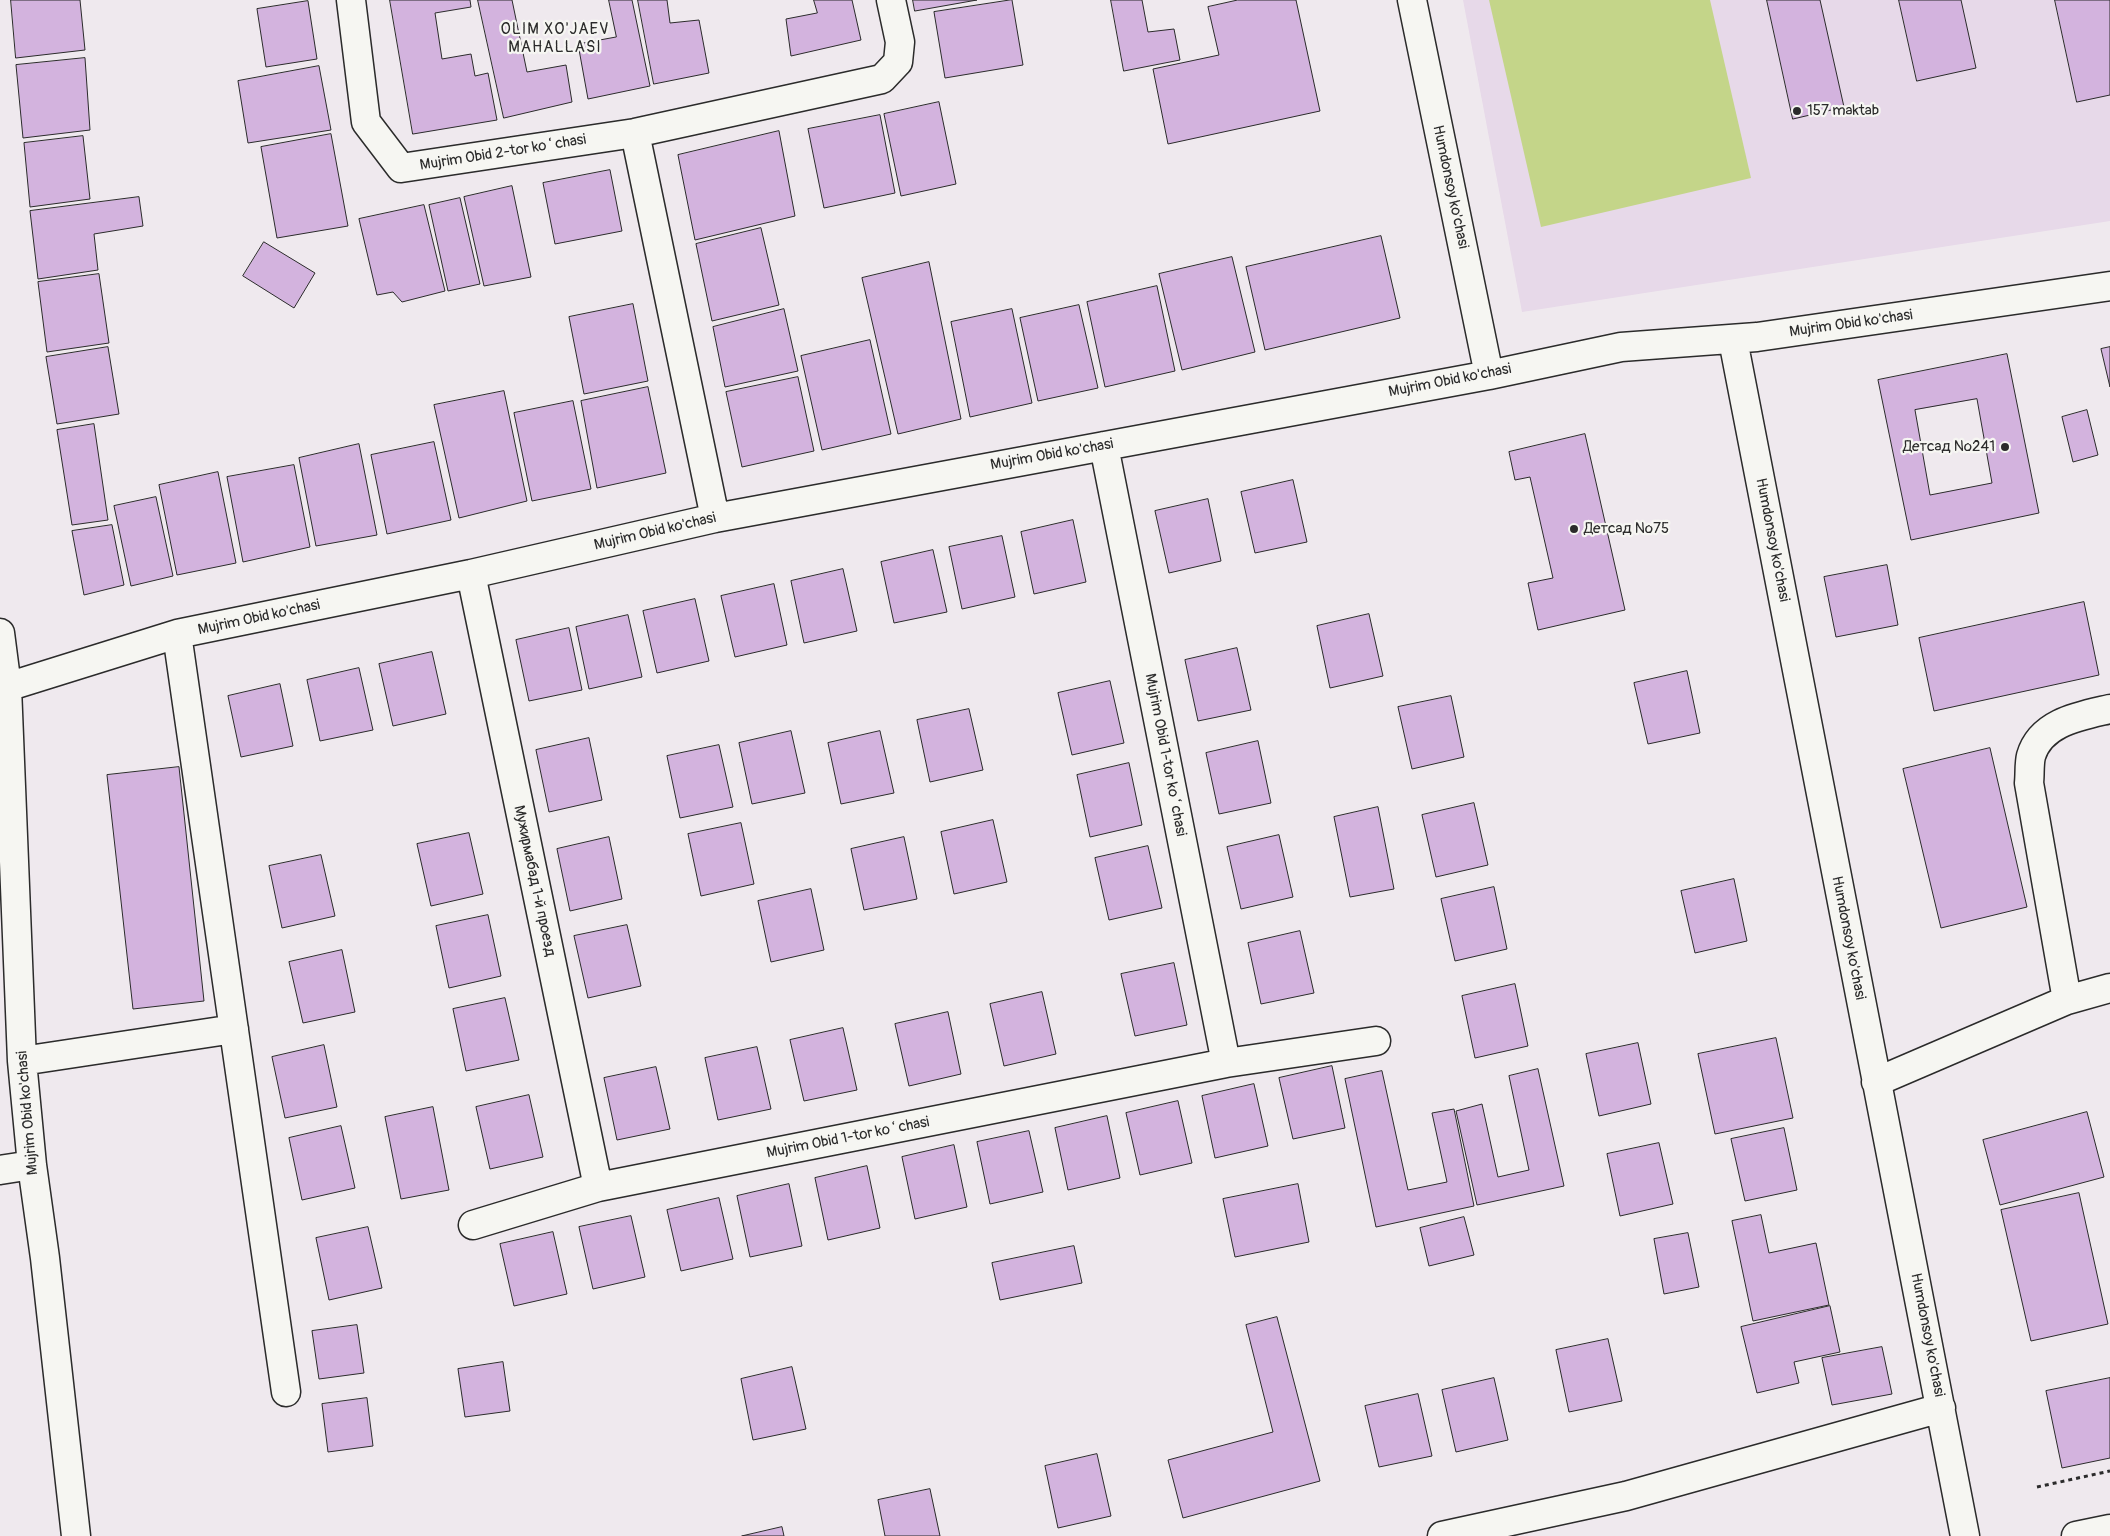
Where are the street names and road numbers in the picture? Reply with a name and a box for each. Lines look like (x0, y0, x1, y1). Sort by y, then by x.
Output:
street label: Humdonsoy ko'chasi (1428, 124, 1472, 250)
street label: Mujrim Obid 2-tor koʻchasi (419, 131, 587, 175)
street label: Mujrim Obid ko'chasi (1788, 306, 1914, 342)
street label: Mujrim Obid ko'chasi (1387, 360, 1513, 402)
street label: Mujrim Obid ko'chasi (989, 435, 1115, 475)
street label: Humdonsoy ko'chasi (1751, 477, 1793, 603)
street label: Mujrim Obid ko'chasi (592, 509, 718, 555)
street label: Mujrim Obid ko'chasi (196, 596, 322, 640)
street label: Mujrim Obid 1-tor koʻchasi (1140, 672, 1190, 838)
street label: Мужирмабад 1-й проезд (509, 804, 559, 958)
street label: Humdonsoy ko'chasi (1827, 875, 1869, 1001)
street label: Mujrim Obid ko'chasi (14, 1050, 42, 1176)
street label: Mujrim Obid 1-tor koʻchasi (765, 1113, 931, 1163)
street label: Humdonsoy ko'chasi (1906, 1272, 1948, 1398)

